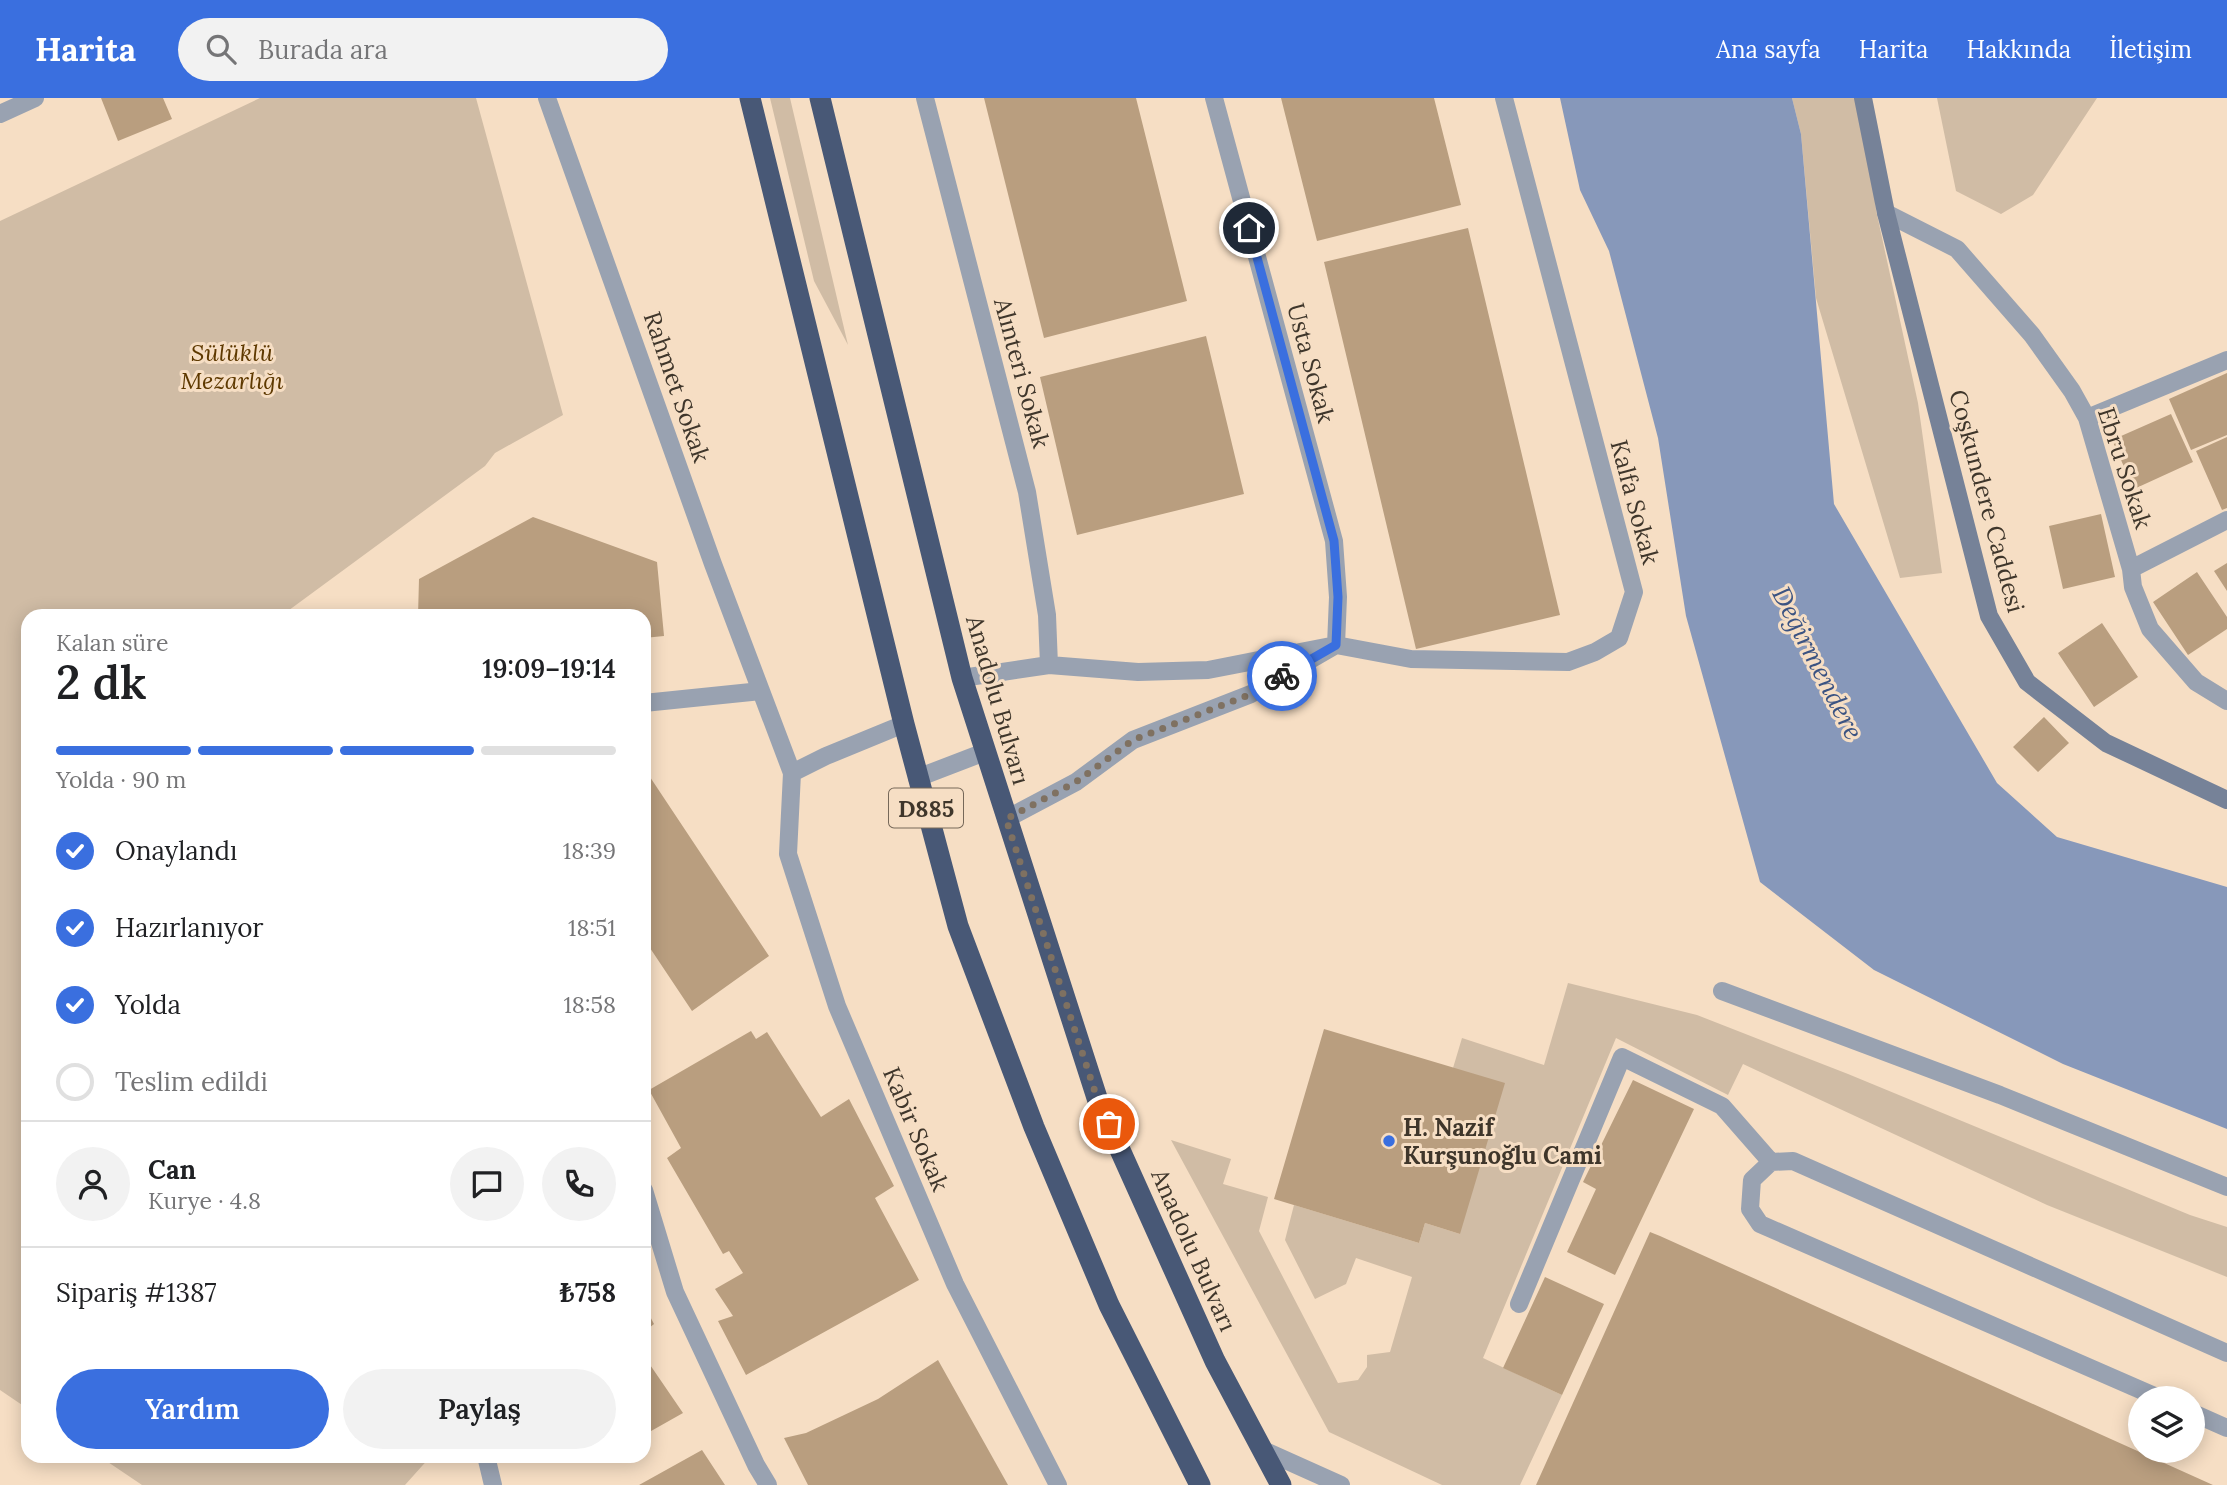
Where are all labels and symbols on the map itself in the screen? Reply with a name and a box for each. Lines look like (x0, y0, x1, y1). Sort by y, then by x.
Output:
pin (1219, 198, 1279, 258)
street label: Alınteri Sokak (987, 294, 1057, 452)
street label: Usta Sokak (1280, 300, 1342, 426)
street label: Rahmet Sokak (637, 307, 717, 467)
park label: Sülüklü Mezarlığı (180, 337, 284, 396)
street label: Coşkundere Caddesi (1942, 386, 2032, 616)
street label: Ebru Sokak (2091, 403, 2159, 533)
street label: Kalfa Sokak (1603, 436, 1667, 568)
water label: Değirmendere (1765, 581, 1871, 745)
street label: Anadolu Bulvarı (959, 611, 1037, 788)
courier (1247, 641, 1317, 711)
road number: D885 (889, 788, 963, 828)
street label: Kabir Sokak (876, 1062, 956, 1196)
pin (1079, 1094, 1139, 1154)
place label: H. Nazif Kurşunoğlu Cami (1403, 1112, 1602, 1171)
marker: H. Nazif Kurşunoğlu Cami (1381, 1133, 1397, 1149)
street label: Anadolu Bulvarı (1144, 1163, 1244, 1336)

